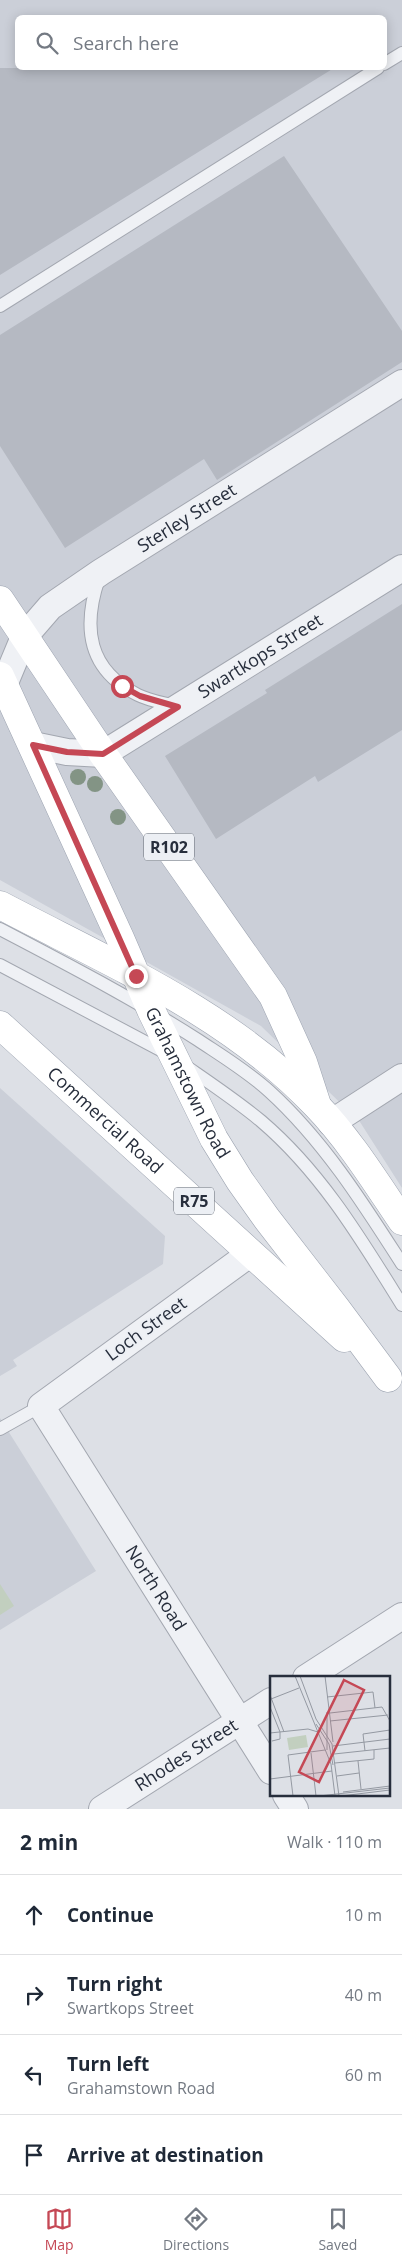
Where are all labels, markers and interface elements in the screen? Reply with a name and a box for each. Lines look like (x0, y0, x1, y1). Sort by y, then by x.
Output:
search box (15, 15, 387, 70)
icon: search (33, 29, 61, 57)
text: Search here (73, 30, 179, 56)
street label: Sterley Street (132, 477, 240, 557)
street label: Swartkops Street (193, 607, 327, 703)
route start (111, 675, 134, 698)
road number: R102 (144, 834, 194, 860)
route end (125, 965, 148, 988)
street label: Grahamstown Road (140, 1003, 236, 1163)
street label: Commercial Road (43, 1061, 169, 1179)
road number: R75 (174, 1188, 214, 1214)
street label: Loch Street (100, 1291, 191, 1366)
street label: North Road (121, 1540, 193, 1635)
inset map (270, 1676, 390, 1796)
street label: Rhodes Street (130, 1713, 242, 1796)
text: 2 min (20, 1828, 78, 1856)
text: Walk · 110 m (287, 1831, 382, 1853)
icon: ahead (20, 1901, 48, 1929)
text: Continue (67, 1902, 154, 1928)
text: 10 m (345, 1904, 382, 1926)
text: Turn right (67, 1971, 162, 1997)
icon: right (20, 1981, 48, 2009)
text: 40 m (345, 1984, 382, 2006)
text: Swartkops Street (67, 1997, 194, 2019)
text: Turn left (67, 2051, 149, 2077)
icon: left (20, 2061, 48, 2089)
text: 60 m (345, 2064, 382, 2086)
text: Grahamstown Road (67, 2077, 215, 2099)
icon: arrive (20, 2141, 48, 2169)
text: Arrive at destination (67, 2142, 264, 2168)
tab: Map (45, 2205, 74, 2254)
tab: Directions (163, 2205, 229, 2254)
tab: Saved (318, 2205, 357, 2254)

